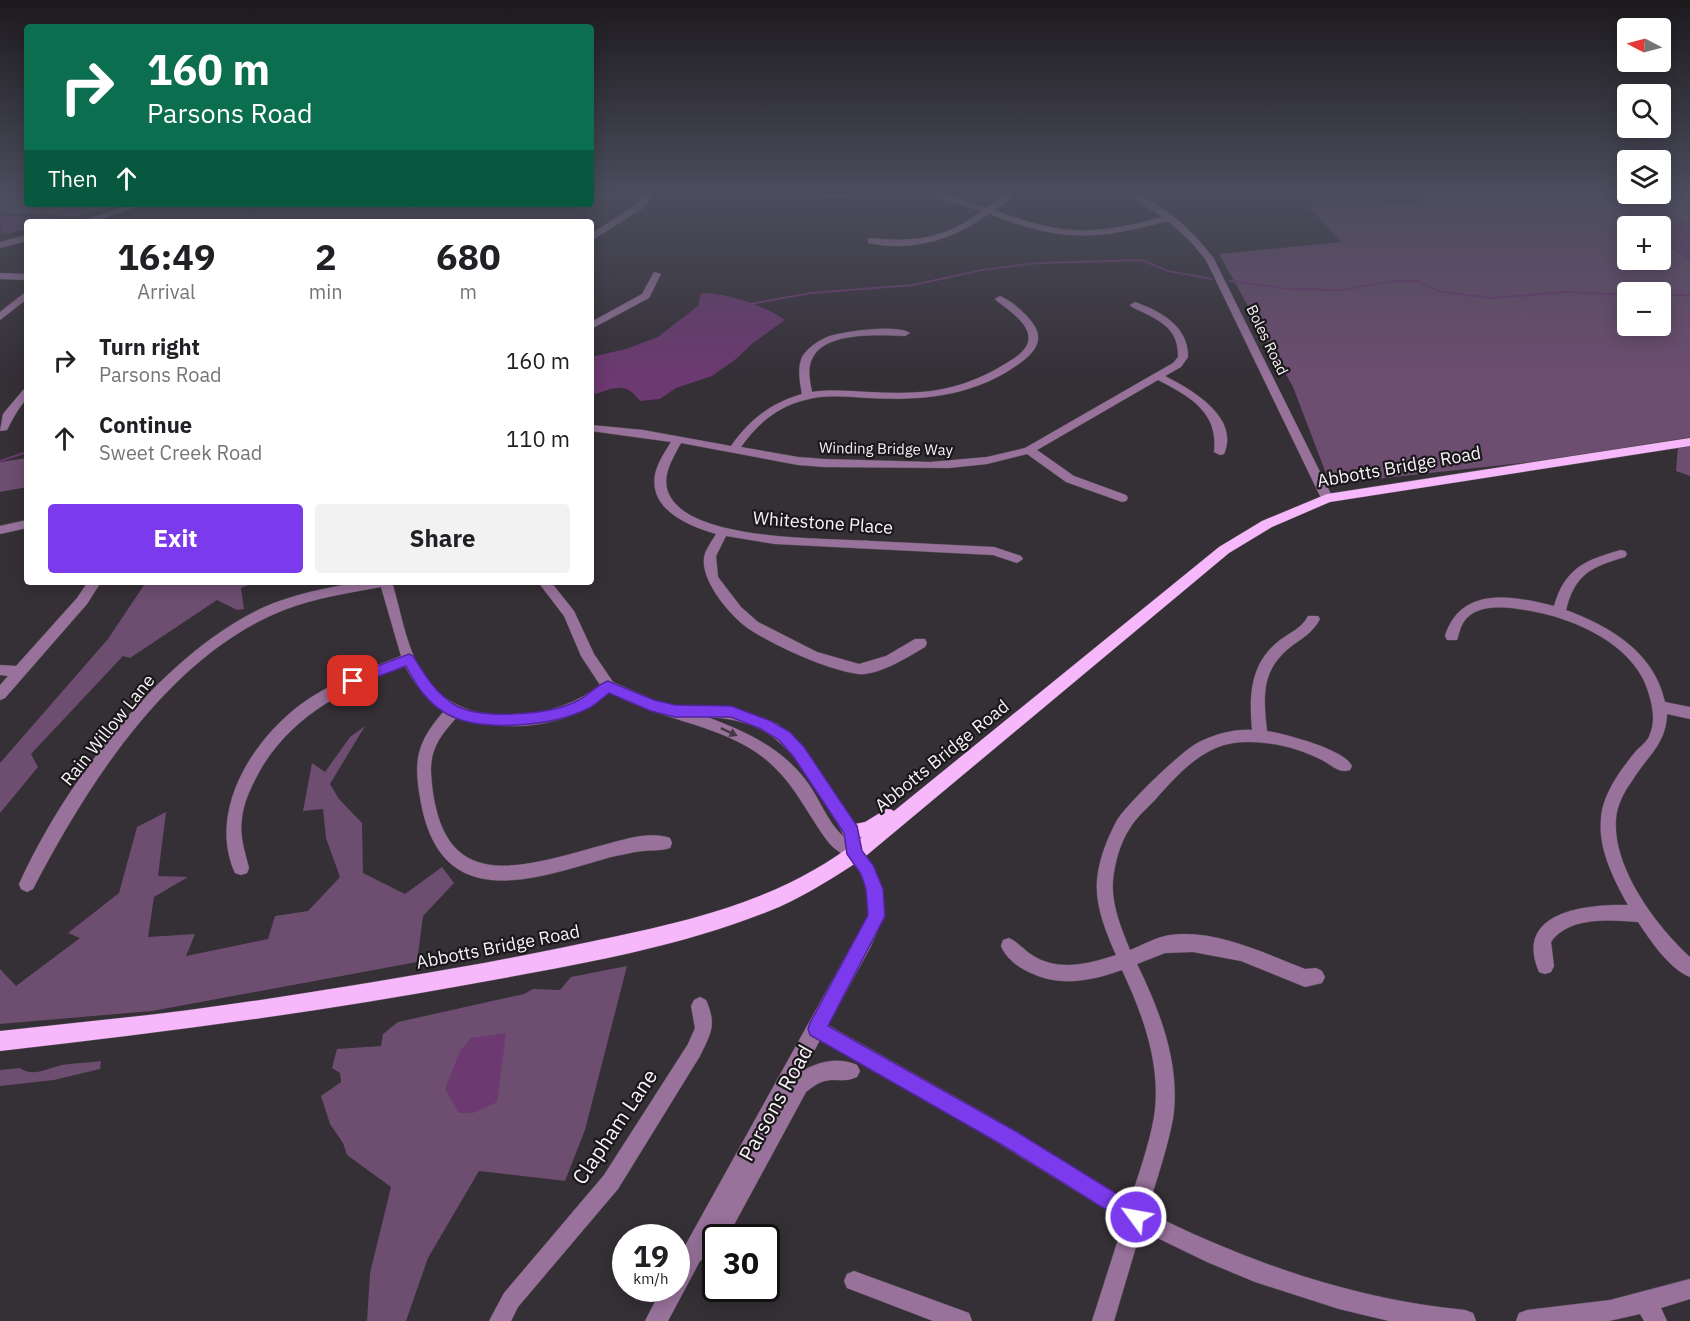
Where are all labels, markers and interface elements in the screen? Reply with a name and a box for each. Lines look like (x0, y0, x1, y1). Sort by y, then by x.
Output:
north arrow (1617, 18, 1671, 72)
map controls (1617, 18, 1671, 336)
text: 160 m (147, 42, 270, 97)
icon: right (48, 48, 126, 126)
button: search (1617, 84, 1671, 138)
text: Parsons Road (147, 95, 313, 130)
button: layers (1617, 150, 1671, 204)
icon: ahead (110, 162, 143, 195)
text: Then (48, 164, 98, 193)
button: + (1617, 216, 1671, 270)
text: 16:49 (117, 233, 216, 280)
text: 2 (315, 233, 337, 280)
text: 680 (436, 233, 501, 280)
text: Arrival (137, 278, 196, 305)
text: min (309, 278, 343, 305)
text: m (460, 278, 477, 305)
button: − (1617, 282, 1671, 336)
street label: Boles Road (1242, 302, 1293, 378)
text: Turn right (99, 332, 200, 361)
icon: right (48, 344, 81, 377)
text: 160 m (506, 346, 570, 375)
text: Parsons Road (99, 361, 222, 388)
text: Continue (99, 410, 192, 439)
icon: ahead (48, 422, 81, 455)
text: 110 m (506, 424, 570, 453)
street label: Winding Bridge Way (819, 438, 954, 459)
text: Sweet Creek Road (99, 439, 262, 466)
street label: Abbotts Bridge Road (1315, 441, 1483, 492)
button: Exit (48, 504, 303, 573)
button: Share (315, 504, 570, 573)
street label: Whitestone Place (752, 506, 894, 539)
pin (327, 655, 378, 706)
icon: arrive (336, 664, 369, 697)
street label: Rain Willow Lane (56, 669, 160, 790)
street label: Abbotts Bridge Road (870, 694, 1014, 817)
one-way arrow (721, 727, 739, 737)
street label: Abbotts Bridge Road (414, 919, 582, 974)
street label: Parsons Road (732, 1039, 819, 1166)
street label: Clapham Lane (565, 1063, 663, 1190)
position arrow (1104, 1185, 1168, 1249)
speed limit sign: 30 (702, 1224, 780, 1302)
text: 19 (633, 1236, 669, 1275)
text: km/h (633, 1269, 669, 1288)

